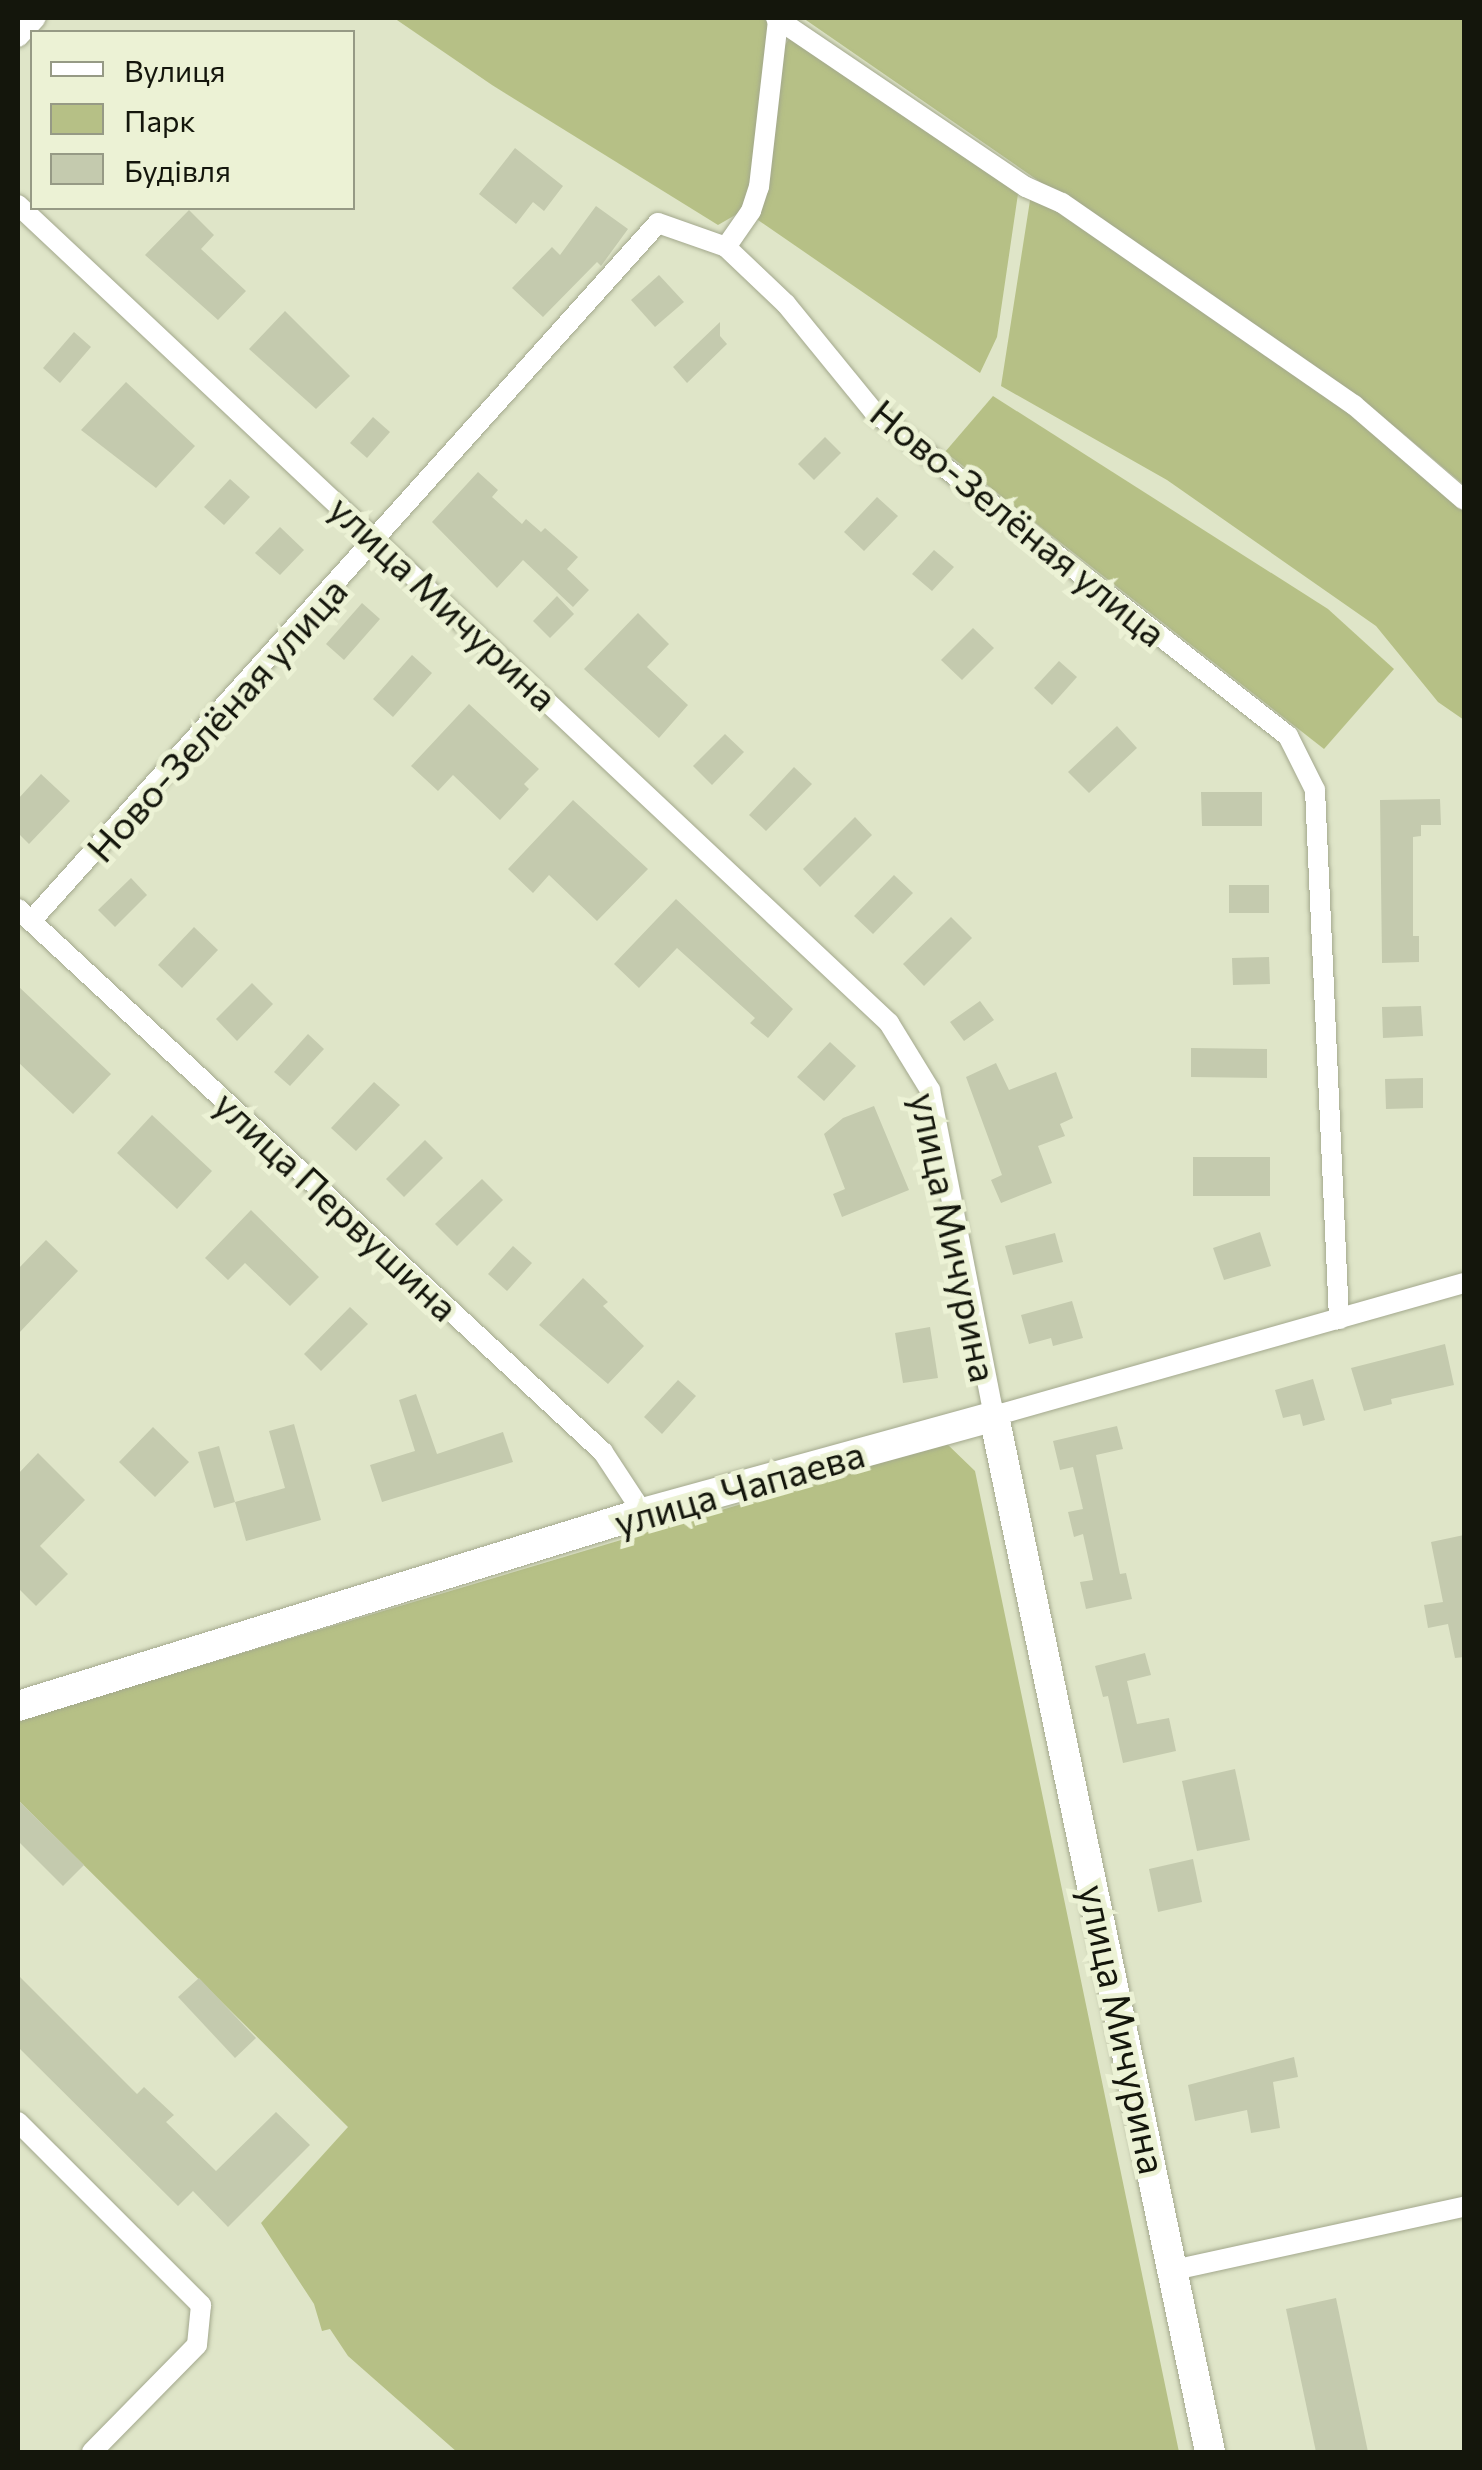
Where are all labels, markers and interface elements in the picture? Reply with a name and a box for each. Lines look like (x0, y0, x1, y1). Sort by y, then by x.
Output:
legend (30, 30, 355, 210)
text: Вулиця (124, 51, 226, 88)
text: Парк (124, 101, 196, 138)
text: Будівля (124, 151, 231, 188)
street label: Ново-Зелёная улица (862, 389, 1176, 655)
street label: улица Мичурина (321, 485, 567, 719)
street label: Ново-Зелёная улица (76, 568, 356, 870)
street label: улица Первушина (206, 1080, 468, 1330)
street label: улица Мичурина (902, 1088, 1008, 1386)
street label: улица Чапаева (609, 1430, 869, 1544)
street label: улица Мичурина (1071, 1880, 1177, 2178)

